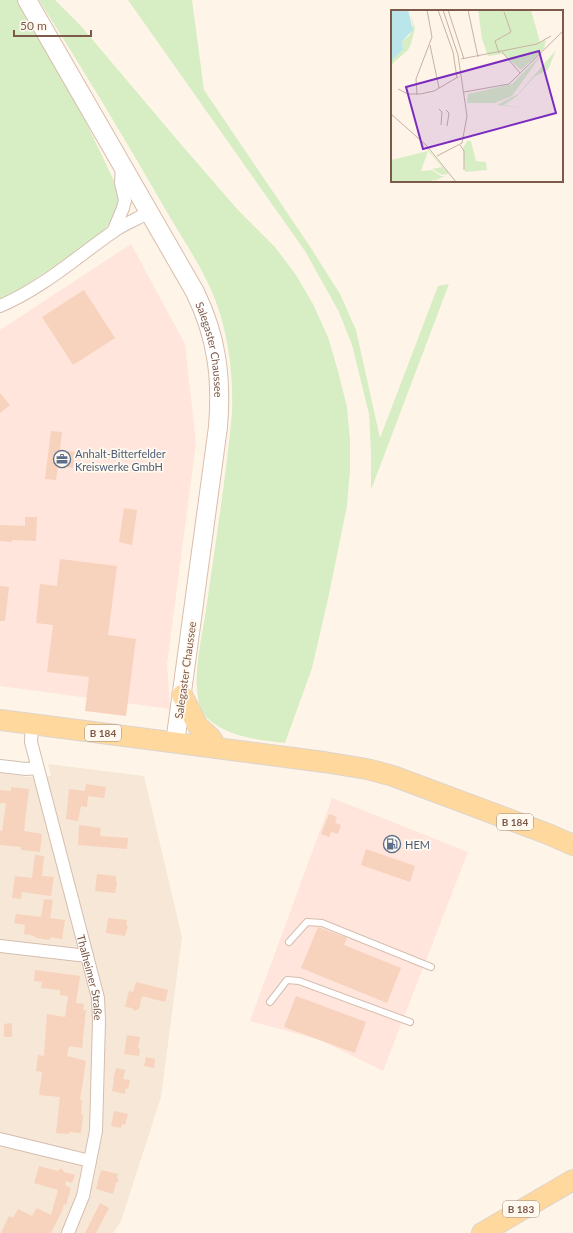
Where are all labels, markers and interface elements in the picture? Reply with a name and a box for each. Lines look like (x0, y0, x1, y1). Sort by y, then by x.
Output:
inset map (391, 10, 563, 182)
scale bar (14, 12, 91, 38)
text: 50 m (20, 18, 47, 33)
street label: Salegaster Chaussee (194, 299, 226, 398)
place label: Anhalt-Bitterfelder Kreiswerke GmbH (75, 447, 166, 473)
office icon: Anhalt-Bitterfelder Kreiswerke GmbH (52, 449, 72, 469)
street label: Salegaster Chaussee (172, 620, 198, 720)
road number: B 184 (85, 725, 121, 741)
road number: B 184 (497, 814, 533, 830)
fuel station icon: HEM (382, 834, 402, 854)
place label: HEM (405, 838, 430, 851)
street label: Thalheimer Straße (75, 933, 105, 1021)
road number: B 183 (503, 1201, 539, 1217)

